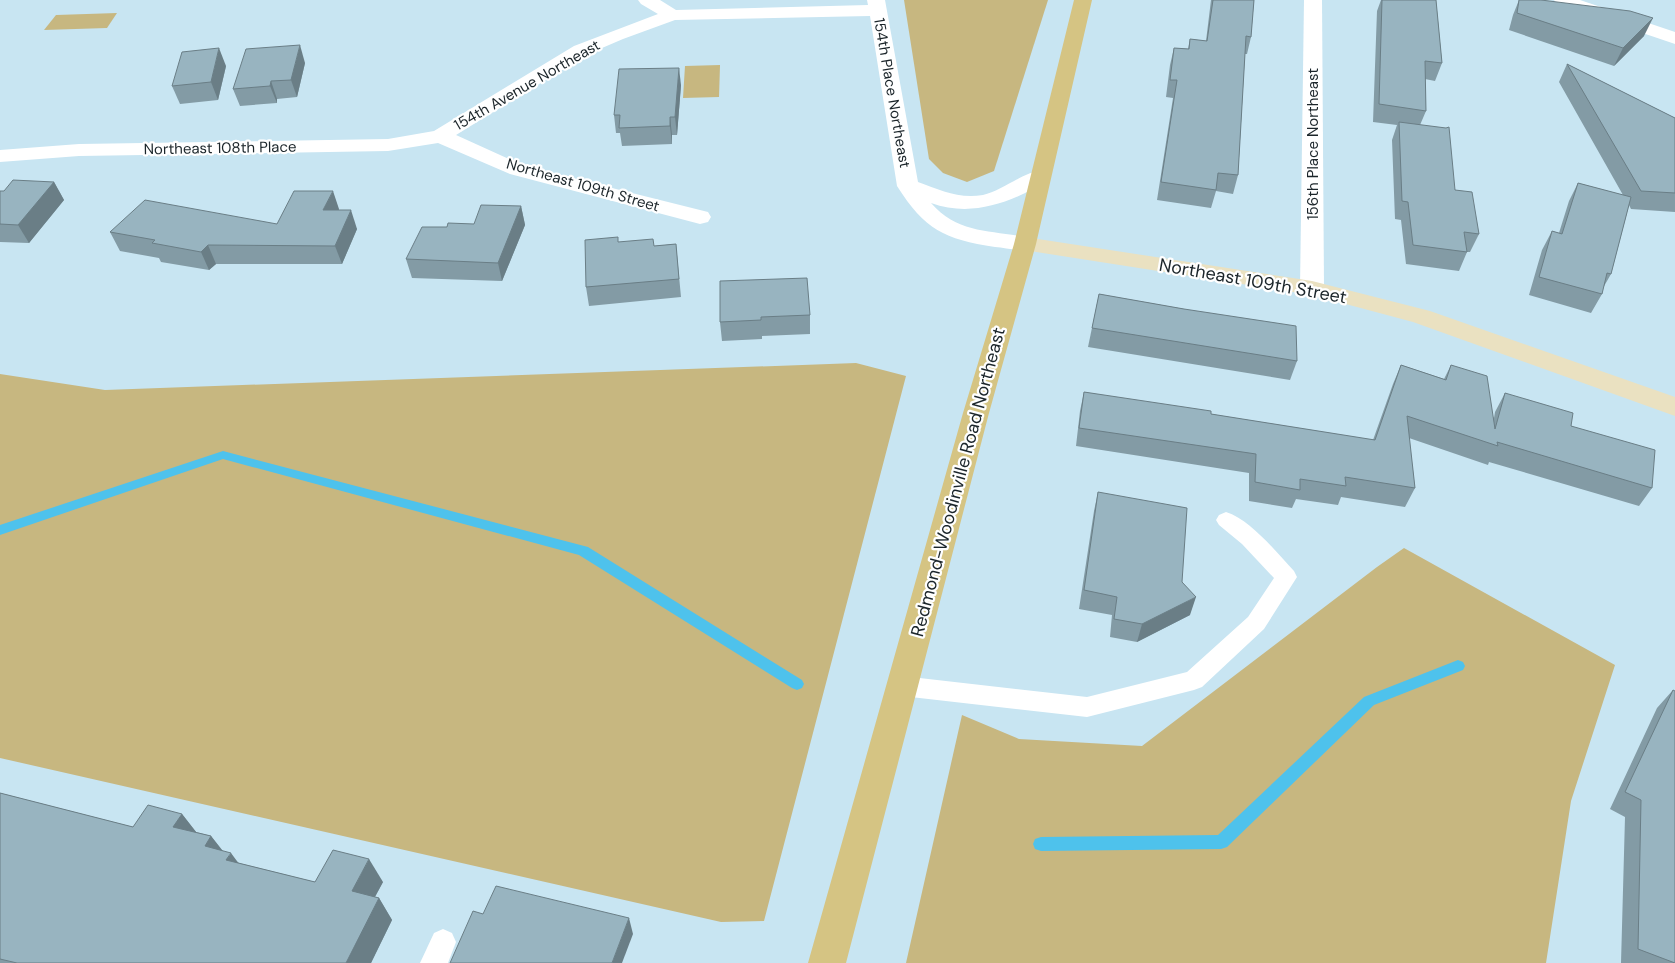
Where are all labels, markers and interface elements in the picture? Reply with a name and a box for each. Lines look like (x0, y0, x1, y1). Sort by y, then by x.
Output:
street label: 154th Place Northeast (869, 17, 915, 170)
street label: 154th Avenue Northeast (450, 35, 604, 135)
street label: 156th Place Northeast (1303, 68, 1323, 220)
street label: Northeast 108th Place (143, 137, 297, 159)
street label: Northeast 109th Street (504, 154, 662, 216)
street label: Northeast 109th Street (1157, 253, 1349, 309)
street label: Redmond-Woodinville Road Northeast (905, 325, 1011, 639)

